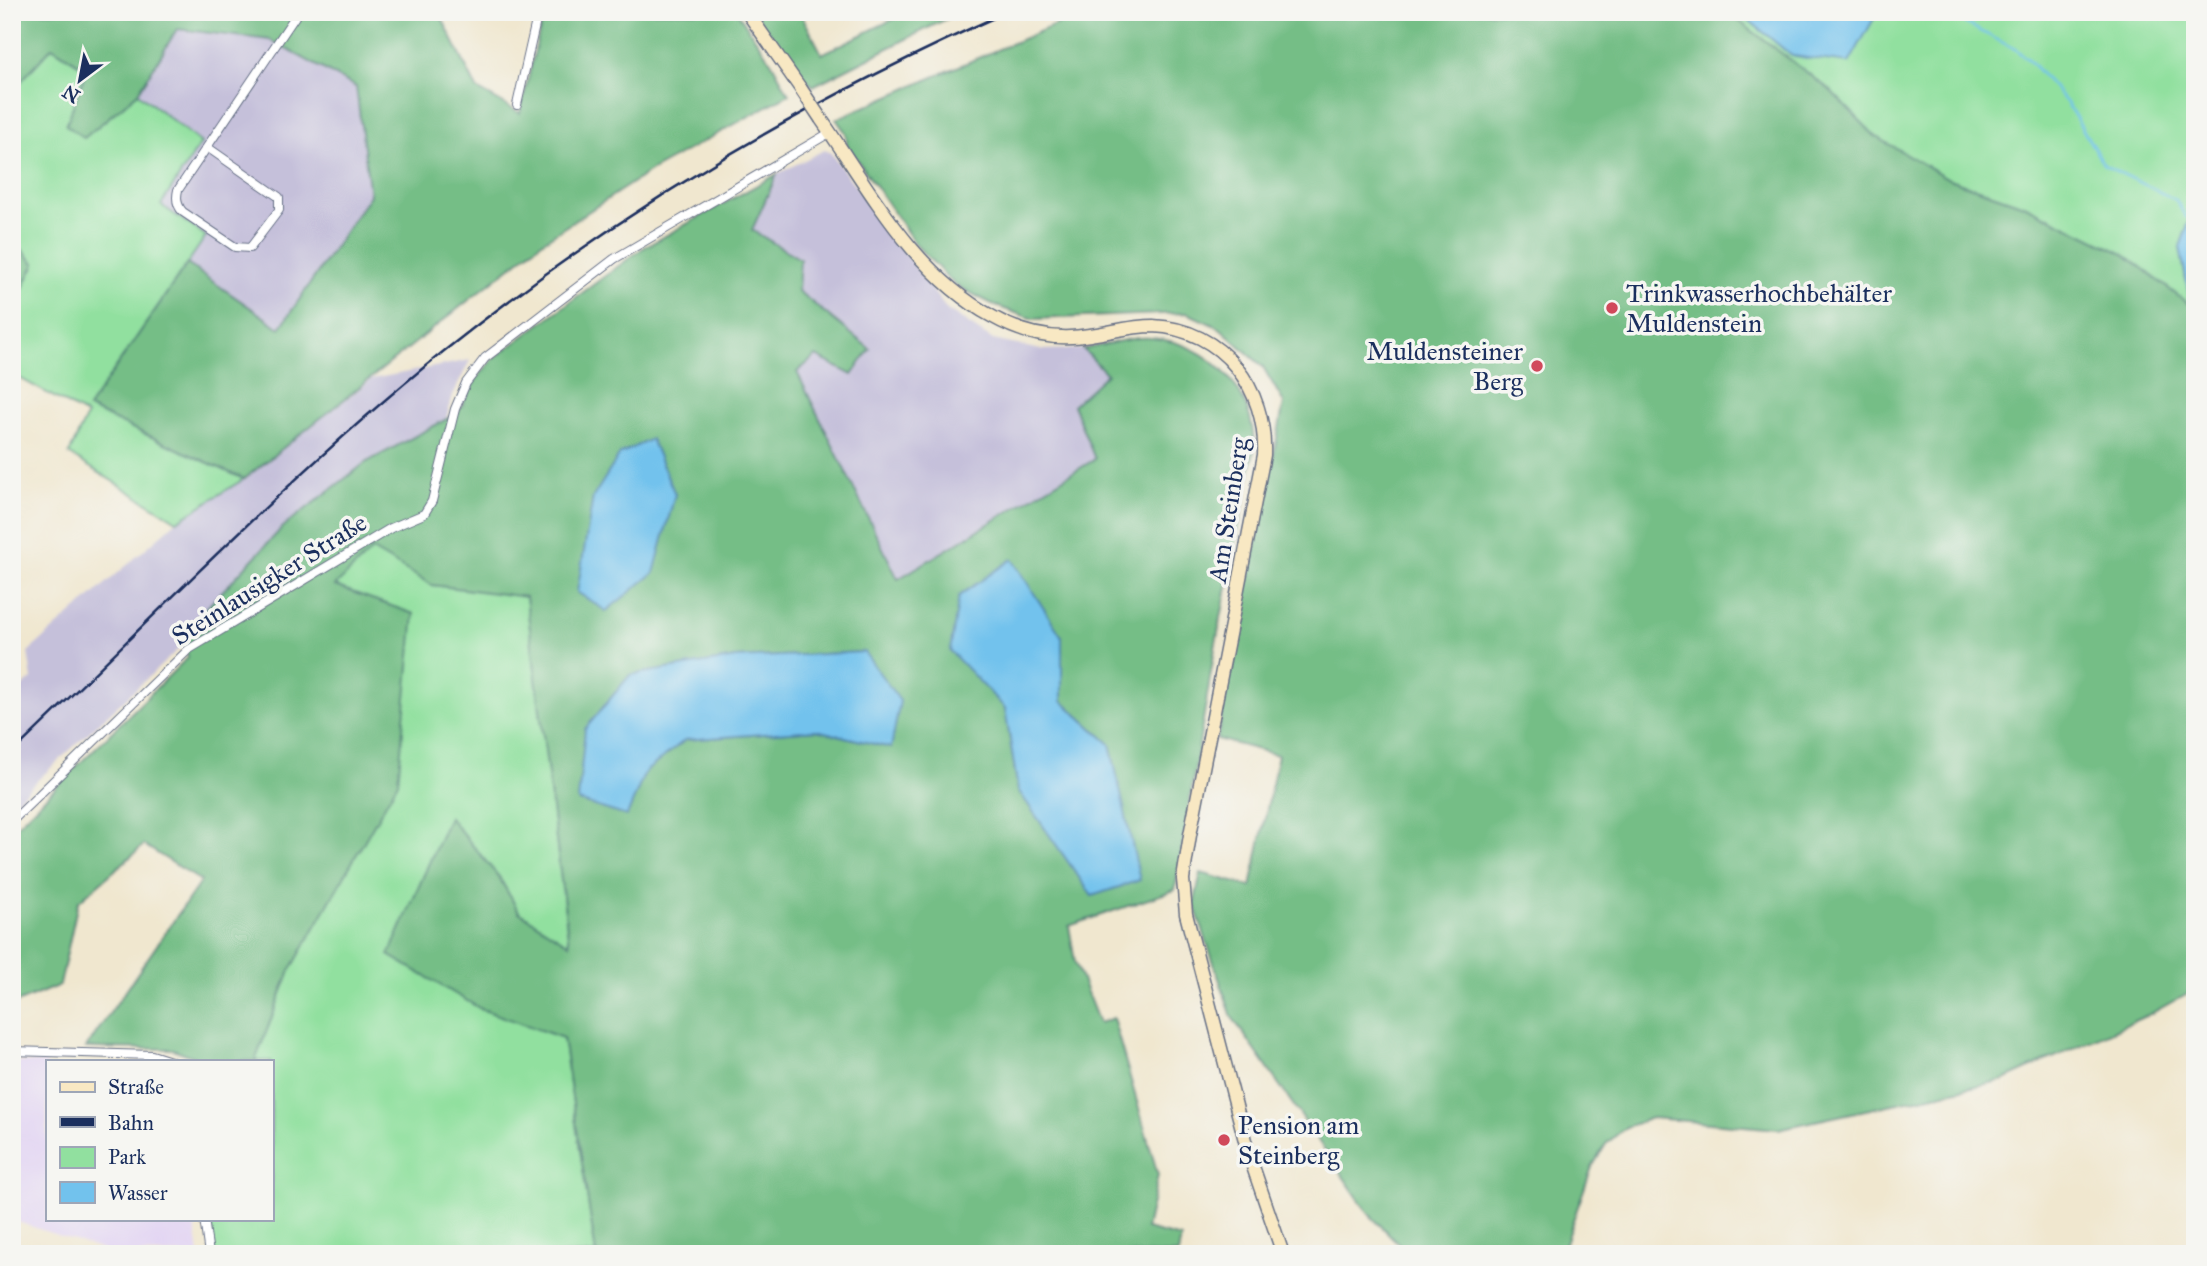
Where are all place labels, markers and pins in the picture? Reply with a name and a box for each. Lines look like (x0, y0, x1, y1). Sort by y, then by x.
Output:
place label: Trinkwasserhochbehälter Muldenstein (1626, 277, 1892, 339)
marker: Trinkwasserhochbehälter Muldenstein (1604, 300, 1620, 316)
place label: Muldensteiner Berg (1366, 335, 1524, 397)
marker: Muldensteiner Berg (1529, 358, 1545, 374)
place label: Pension am Steinberg (1238, 1109, 1360, 1171)
marker: Pension am Steinberg (1216, 1132, 1232, 1148)

